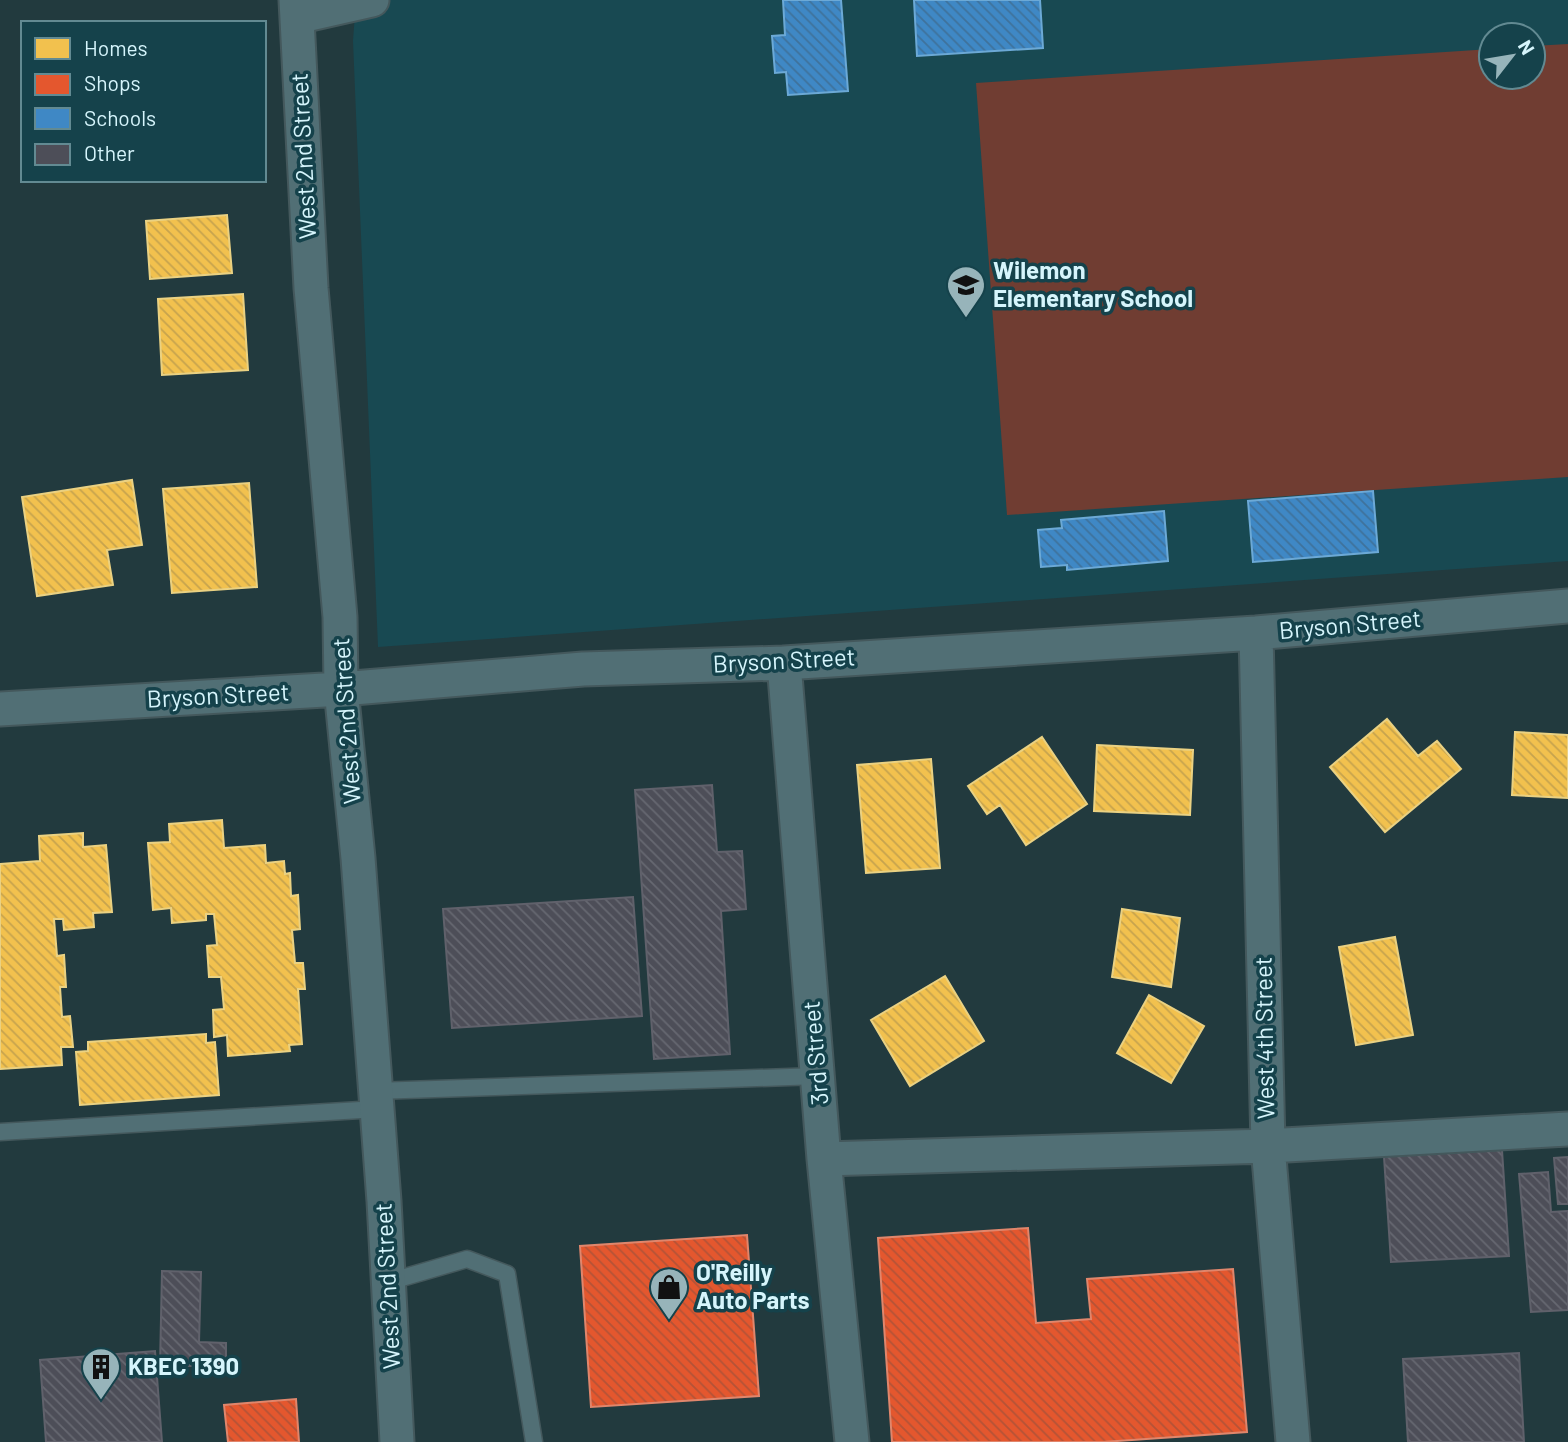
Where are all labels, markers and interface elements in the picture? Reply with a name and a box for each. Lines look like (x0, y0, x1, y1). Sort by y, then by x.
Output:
legend (21, 21, 266, 182)
north arrow (1477, 21, 1547, 91)
text: Homes (84, 35, 148, 60)
text: N (1514, 36, 1540, 58)
text: Shops (84, 70, 141, 95)
street label: West 2nd Street (284, 72, 321, 240)
text: Schools (84, 105, 156, 130)
text: Other (84, 140, 135, 165)
place label: Wilemon Elementary School (993, 255, 1193, 312)
school or university icon: Wilemon Elementary School (945, 264, 987, 319)
street label: Bryson Street (1278, 603, 1422, 644)
street label: West 2nd Street (325, 637, 366, 805)
street label: Bryson Street (712, 641, 856, 678)
street label: Bryson Street (146, 676, 290, 713)
street label: West 4th Street (1248, 956, 1279, 1120)
street label: 3rd Street (796, 1000, 834, 1106)
street label: West 2nd Street (368, 1202, 405, 1370)
place label: O'Reilly Auto Parts (696, 1257, 810, 1314)
shop icon: O'Reilly Auto Parts (648, 1266, 690, 1321)
building icon: KBEC 1390 (80, 1346, 122, 1401)
place label: KBEC 1390 (128, 1351, 239, 1380)

